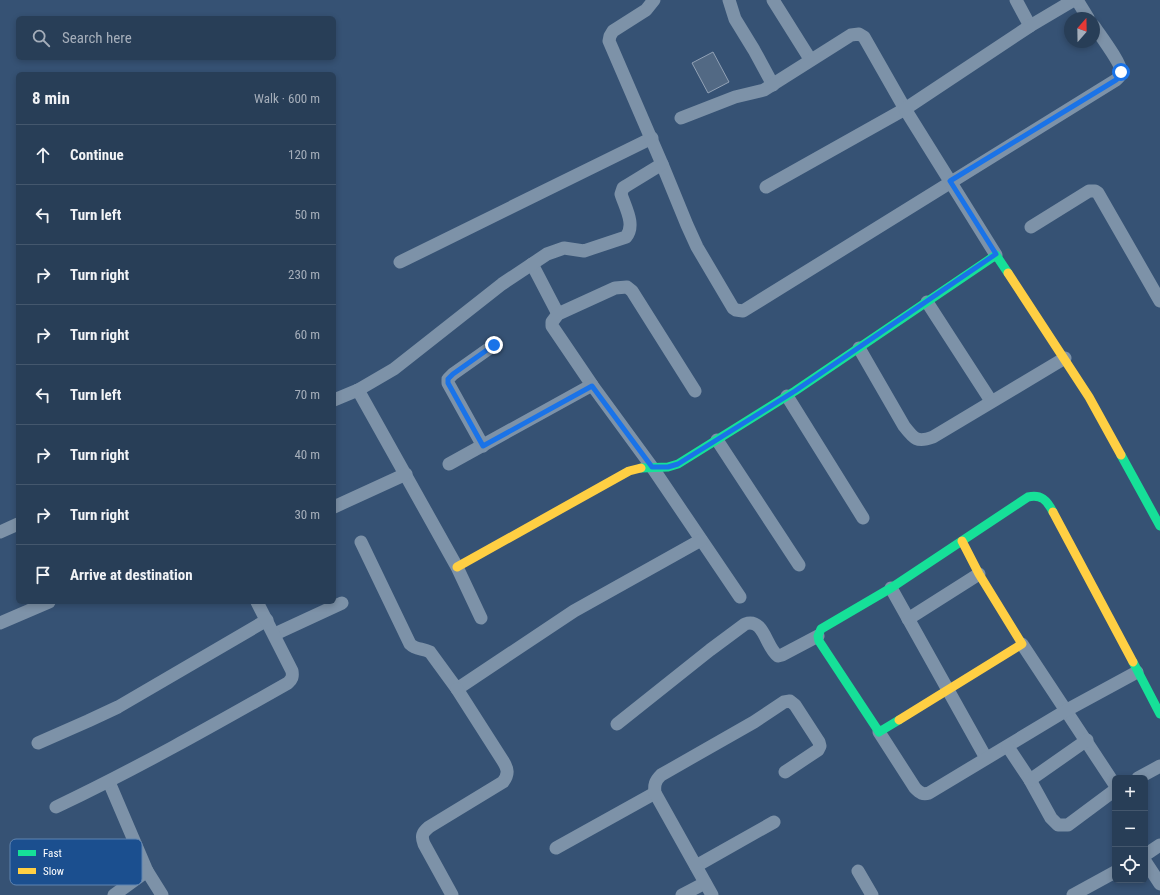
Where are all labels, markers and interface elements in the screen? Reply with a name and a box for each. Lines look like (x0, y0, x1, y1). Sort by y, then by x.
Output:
north arrow (1064, 12, 1100, 48)
search box (16, 16, 336, 60)
icon: search (30, 27, 52, 49)
text: Search here (62, 29, 132, 47)
route start (1112, 63, 1130, 81)
text: 8 min (32, 88, 70, 108)
text: Walk · 600 m (254, 91, 320, 106)
icon: ahead (32, 144, 54, 166)
text: Continue (70, 146, 124, 164)
text: 120 m (288, 147, 320, 162)
icon: left (32, 204, 54, 226)
text: Turn left (70, 206, 121, 224)
text: 50 m (294, 207, 320, 222)
icon: right (32, 264, 54, 286)
text: Turn right (70, 266, 129, 284)
text: 230 m (288, 267, 320, 282)
icon: right (32, 324, 54, 346)
text: Turn right (70, 326, 129, 344)
text: 60 m (294, 327, 320, 342)
route end (485, 336, 503, 354)
icon: left (32, 384, 54, 406)
text: Turn left (70, 386, 121, 404)
text: 70 m (294, 387, 320, 402)
icon: right (32, 444, 54, 466)
text: Turn right (70, 446, 129, 464)
text: 40 m (294, 447, 320, 462)
icon: right (32, 504, 54, 526)
text: Turn right (70, 506, 129, 524)
text: 30 m (294, 507, 320, 522)
icon: arrive (32, 564, 54, 586)
text: Arrive at destination (70, 566, 193, 584)
map controls (1112, 775, 1148, 883)
button: + (1112, 775, 1148, 811)
button: − (1112, 811, 1148, 847)
legend (10, 839, 142, 885)
text: Fast (43, 847, 62, 860)
button: locate (1112, 847, 1148, 883)
text: Slow (43, 865, 64, 878)

